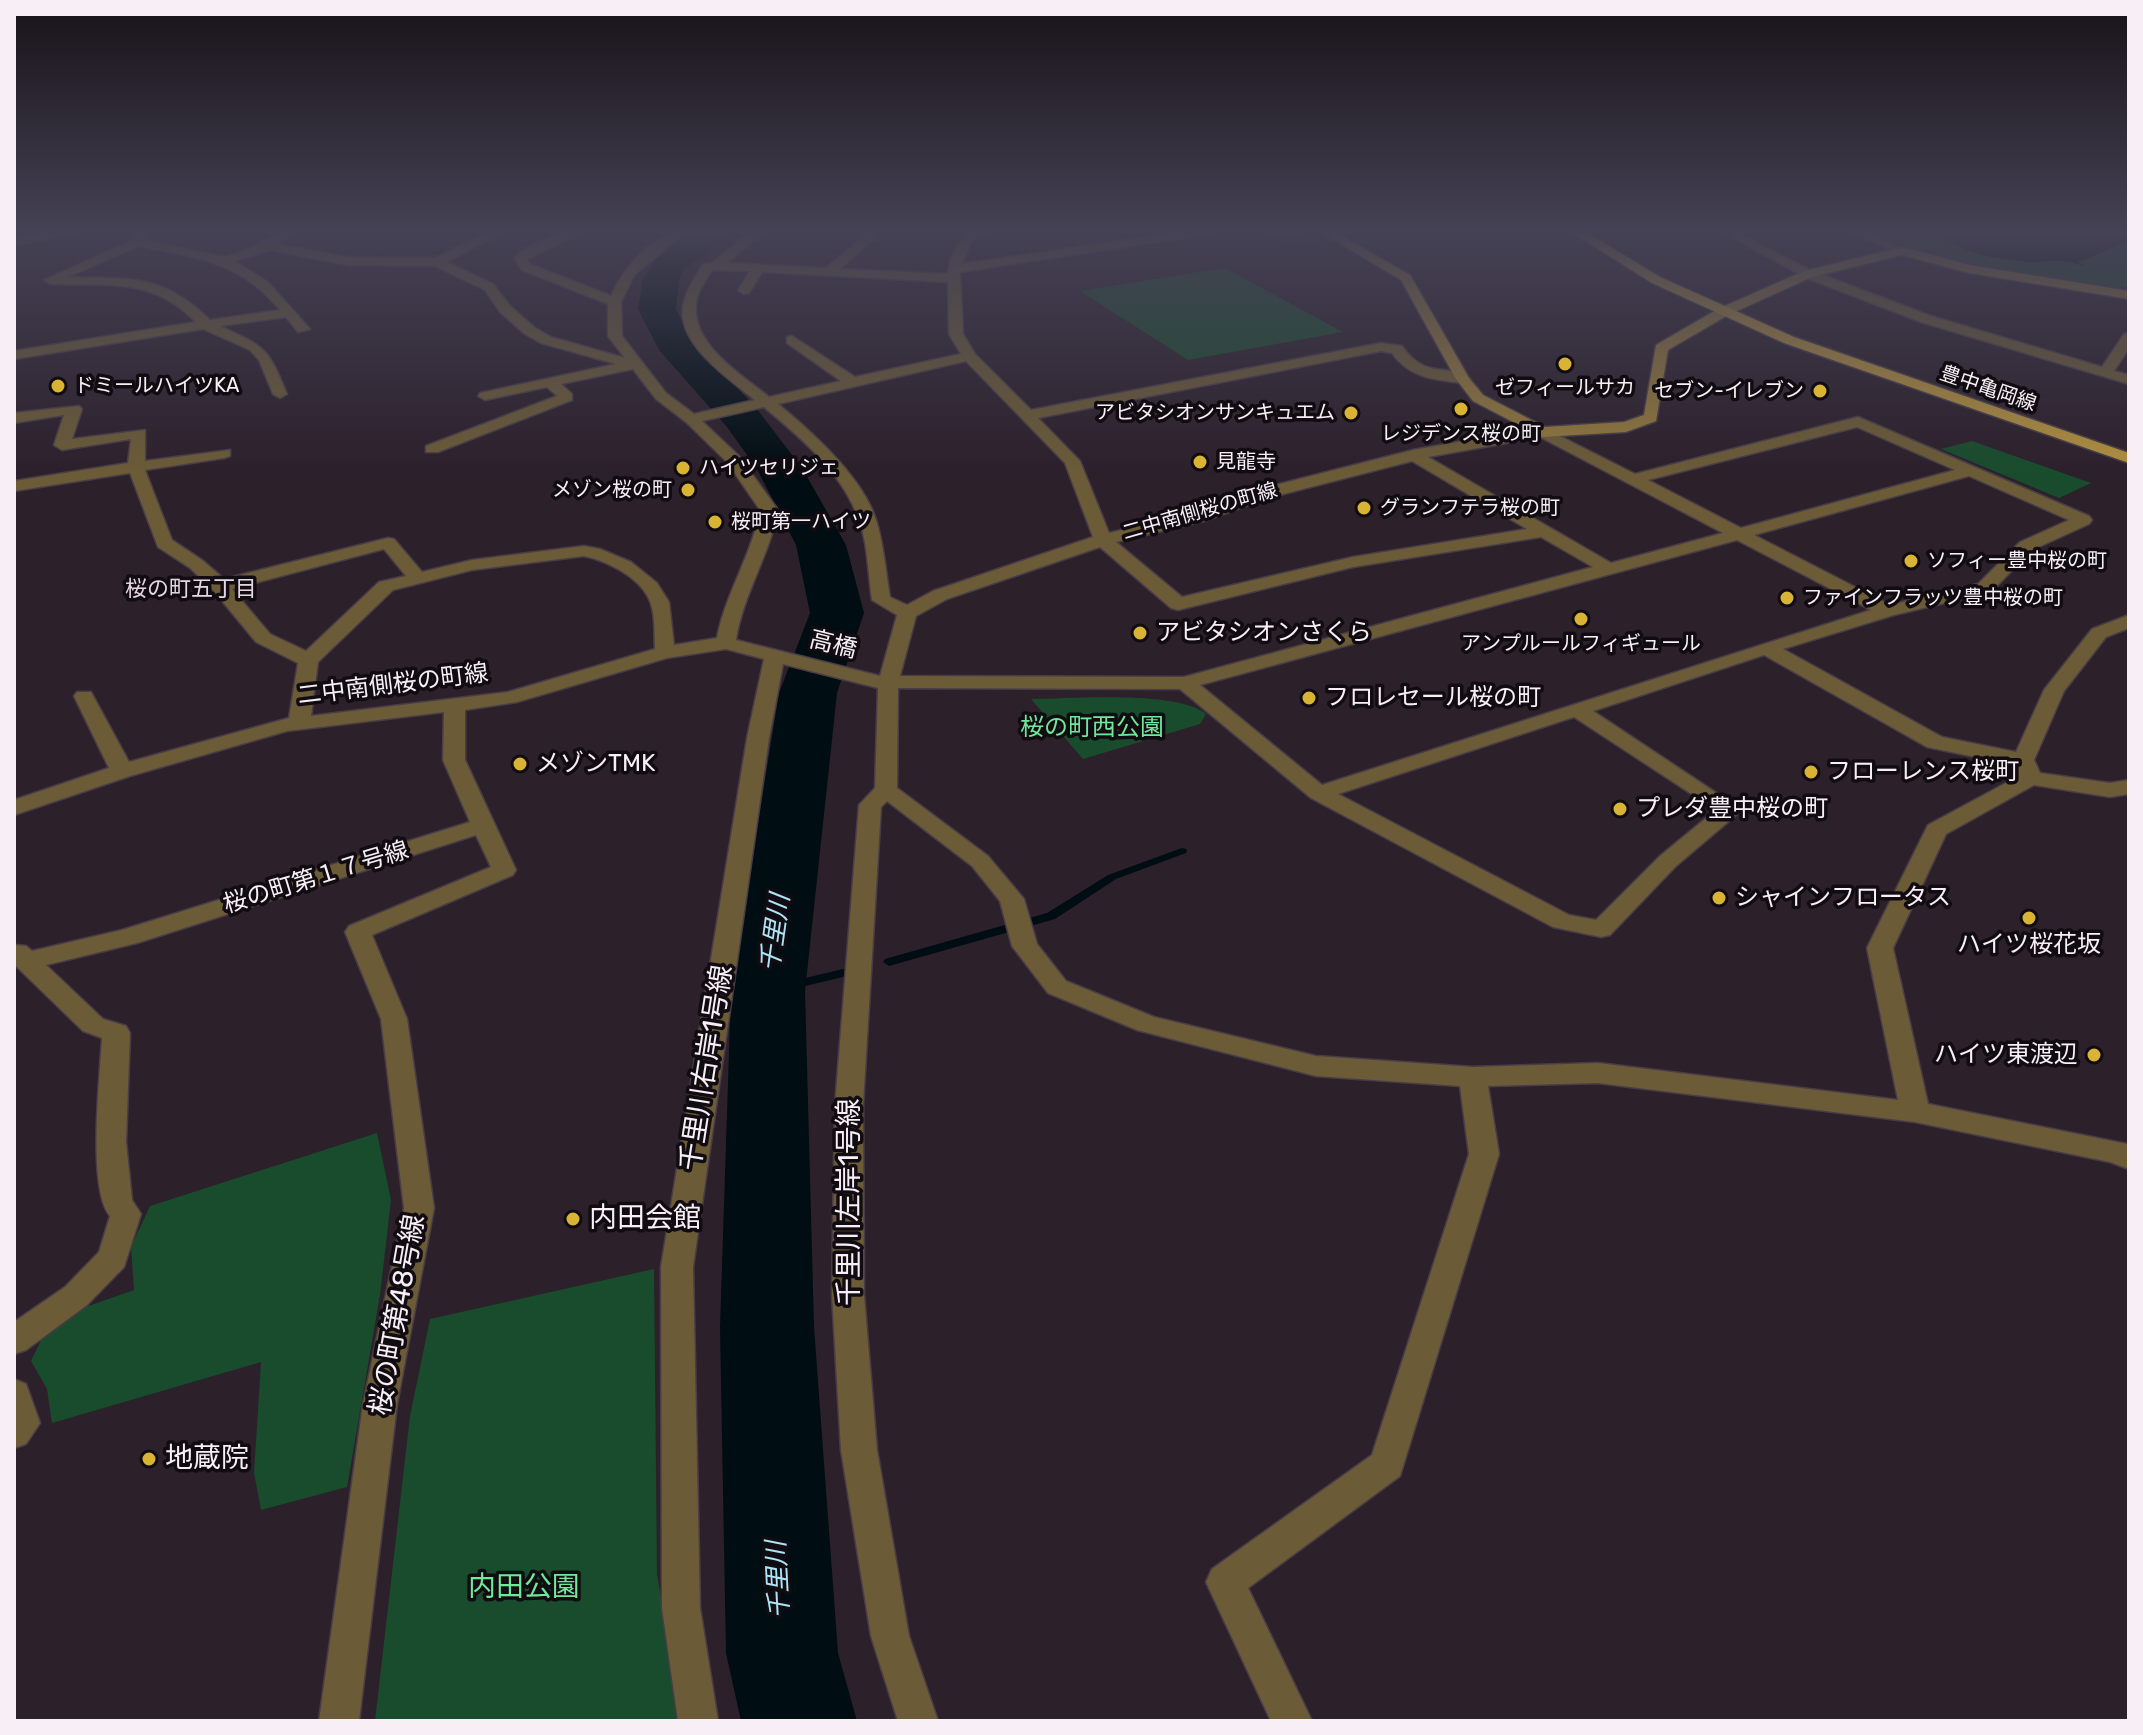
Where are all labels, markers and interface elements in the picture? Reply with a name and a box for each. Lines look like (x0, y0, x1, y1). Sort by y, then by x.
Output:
marker: ゼフィールサカ (1556, 355, 1574, 373)
street label: 豊中亀岡線 (1937, 361, 2039, 417)
place label: ドミールハイツKA (74, 374, 239, 398)
place label: ゼフィールサカ (1495, 376, 1635, 400)
marker: ドミールハイツKA (49, 377, 67, 395)
place label: セブン-イレブン (1654, 379, 1804, 403)
marker: セブン-イレブン (1811, 382, 1829, 400)
marker: レジデンス桜の町 (1452, 400, 1470, 418)
place label: アビタシオンサンキュエム (1095, 401, 1335, 425)
marker: アビタシオンサンキュエム (1342, 404, 1360, 422)
place label: レジデンス桜の町 (1381, 422, 1541, 446)
place label: 見龍寺 (1216, 450, 1276, 474)
marker: 見龍寺 (1191, 453, 1209, 471)
place label: ハイツセリジェ (699, 456, 839, 480)
marker: ハイツセリジェ (674, 459, 692, 477)
place label: メゾン桜の町 (552, 478, 672, 502)
street label: 二中南側桜の町線 (1120, 478, 1280, 546)
marker: メゾン桜の町 (679, 481, 697, 499)
place label: グランフテラ桜の町 (1380, 496, 1560, 520)
marker: グランフテラ桜の町 (1355, 499, 1373, 517)
place label: 桜町第一ハイツ (731, 510, 871, 534)
marker: 桜町第一ハイツ (706, 513, 724, 531)
place label: ソフィー豊中桜の町 (1927, 549, 2107, 573)
marker: ソフィー豊中桜の町 (1902, 552, 1920, 570)
district label: 桜の町五丁目 (125, 577, 257, 603)
place label: ファインフラッツ豊中桜の町 (1803, 586, 2063, 610)
marker: ファインフラッツ豊中桜の町 (1778, 589, 1796, 607)
marker: アンプルールフィギュール (1572, 610, 1590, 628)
place label: アビタシオンさくら (1156, 619, 1372, 647)
marker: アビタシオンさくら (1131, 624, 1149, 642)
street label: 高橋 (806, 625, 860, 665)
place label: アンプルールフィギュール (1461, 632, 1701, 656)
street label: 二中南側桜の町線 (296, 659, 490, 711)
place label: フロレセール桜の町 (1325, 684, 1541, 712)
marker: フロレセール桜の町 (1300, 689, 1318, 707)
park label: 桜の町西公園 (1020, 714, 1164, 742)
place label: メゾンTMK (536, 750, 655, 778)
marker: メゾンTMK (511, 755, 529, 773)
place label: フローレンス桜町 (1827, 758, 2019, 786)
marker: フローレンス桜町 (1802, 763, 1820, 781)
place label: プレダ豊中桜の町 (1636, 795, 1828, 823)
marker: プレダ豊中桜の町 (1611, 800, 1629, 818)
street label: 桜の町第１７号線 (220, 836, 412, 920)
place label: シャインフロータス (1735, 884, 1951, 912)
marker: シャインフロータス (1710, 889, 1728, 907)
water label: 千里川 (755, 892, 797, 974)
marker: ハイツ桜花坂 (2020, 909, 2038, 927)
place label: ハイツ桜花坂 (1957, 931, 2101, 959)
street label: 千里川右岸1号線 (674, 963, 740, 1173)
place label: ハイツ東渡辺 (1934, 1041, 2078, 1069)
marker: ハイツ東渡辺 (2085, 1046, 2103, 1064)
street label: 千里川左岸1号線 (833, 1098, 867, 1306)
place label: 内田会館 (589, 1202, 701, 1236)
marker: 内田会館 (564, 1210, 582, 1228)
street label: 桜の町第48号線 (364, 1212, 432, 1418)
place label: 地蔵院 (165, 1442, 249, 1476)
marker: 地蔵院 (140, 1450, 158, 1468)
water label: 千里川 (761, 1540, 797, 1620)
park label: 内田公園 (468, 1571, 580, 1605)

